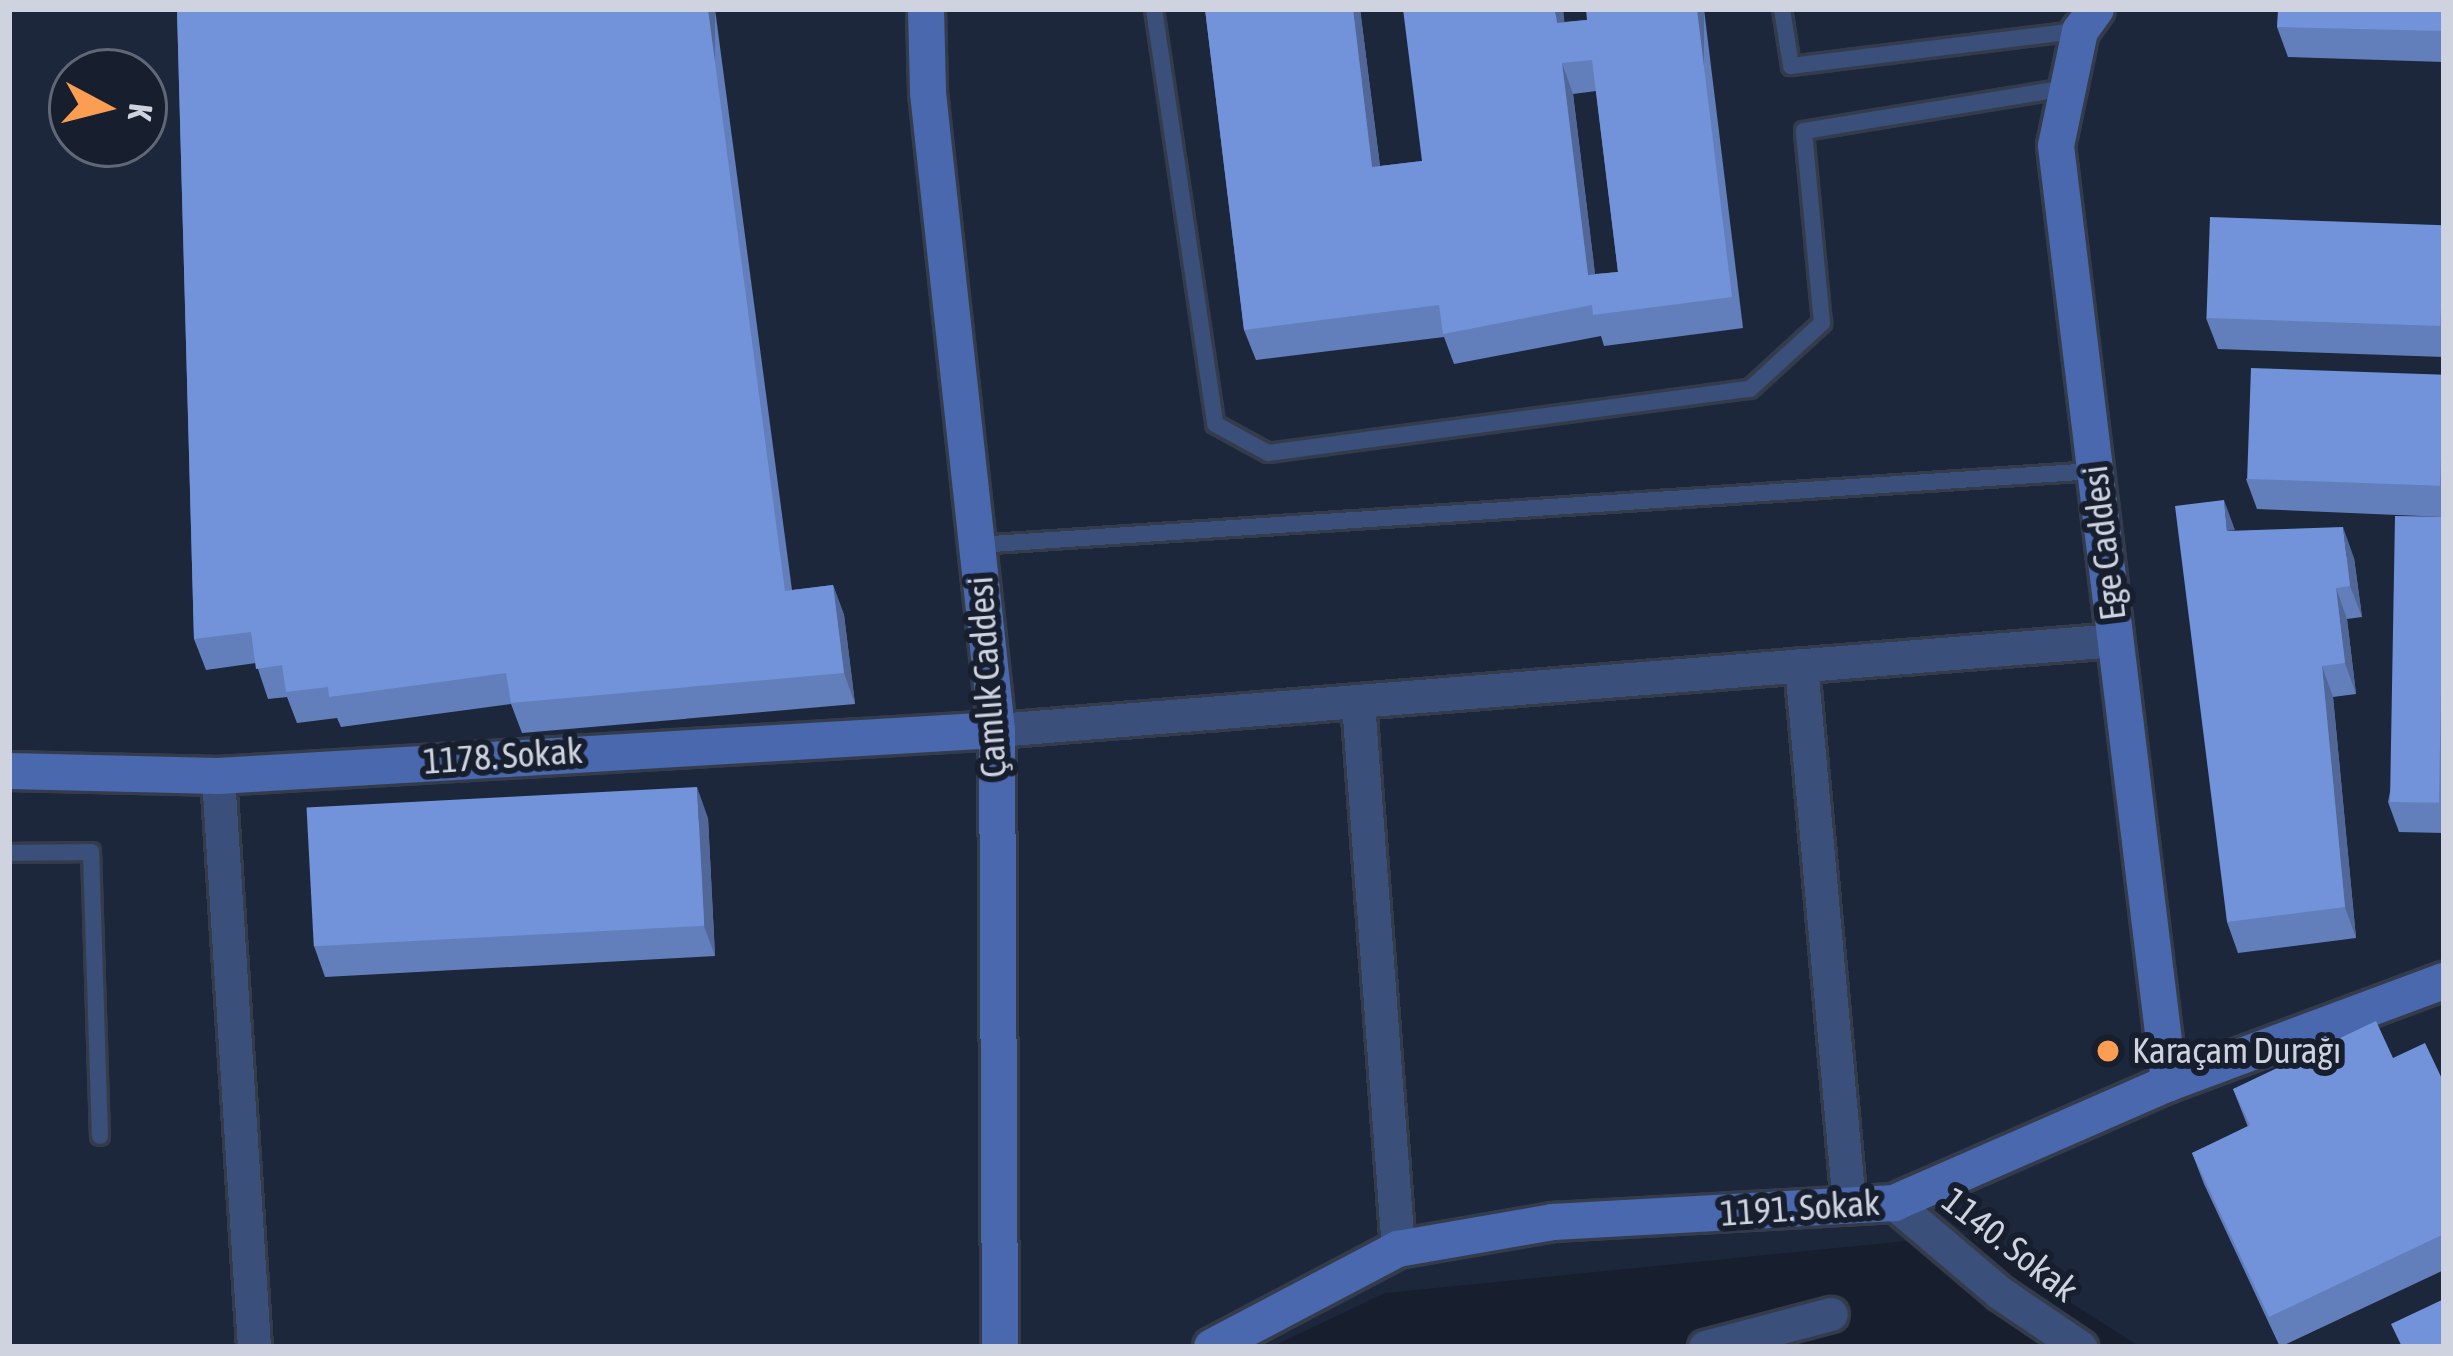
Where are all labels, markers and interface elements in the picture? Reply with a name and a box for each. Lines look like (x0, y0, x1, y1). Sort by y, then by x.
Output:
north arrow (48, 48, 168, 168)
text: K (121, 102, 161, 122)
street label: Ege Caddesi (2073, 463, 2135, 623)
street label: Çamlık Caddesi (958, 575, 1016, 779)
street label: 1178. Sokak (422, 729, 584, 783)
place label: Karaçam Durağı (2132, 1029, 2341, 1073)
marker: Karaçam Durağı (2095, 1038, 2121, 1064)
street label: 1140. Sokak (1934, 1179, 2086, 1311)
street label: 1191. Sokak (1719, 1181, 1881, 1235)

